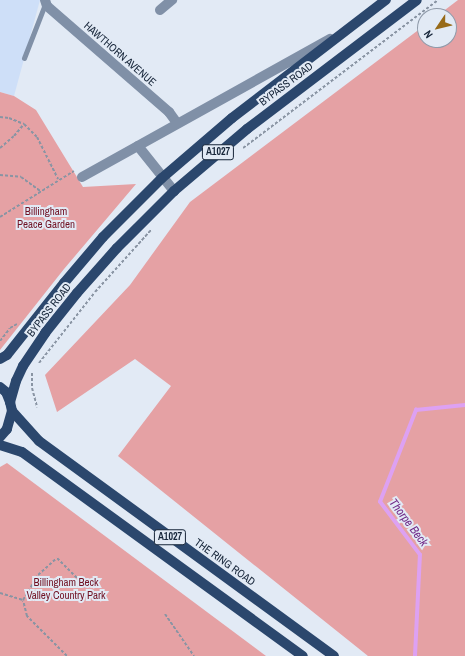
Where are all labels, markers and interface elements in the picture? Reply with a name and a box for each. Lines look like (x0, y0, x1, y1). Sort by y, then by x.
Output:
north arrow (417, 8, 457, 48)
street label: HAWTHORN AVENUE (81, 19, 159, 89)
text: N (420, 28, 436, 41)
street label: BYPASS ROAD (256, 59, 316, 109)
road number: A1027 (201, 144, 235, 160)
park label: Billingham Peace Garden (17, 205, 75, 231)
street label: BYPASS ROAD (24, 281, 74, 339)
water label: Thorpe Beck (385, 496, 431, 550)
road number: A1027 (153, 529, 187, 545)
street label: THE RING ROAD (192, 536, 258, 588)
park label: Billingham Beck Valley Country Park (26, 576, 106, 602)

